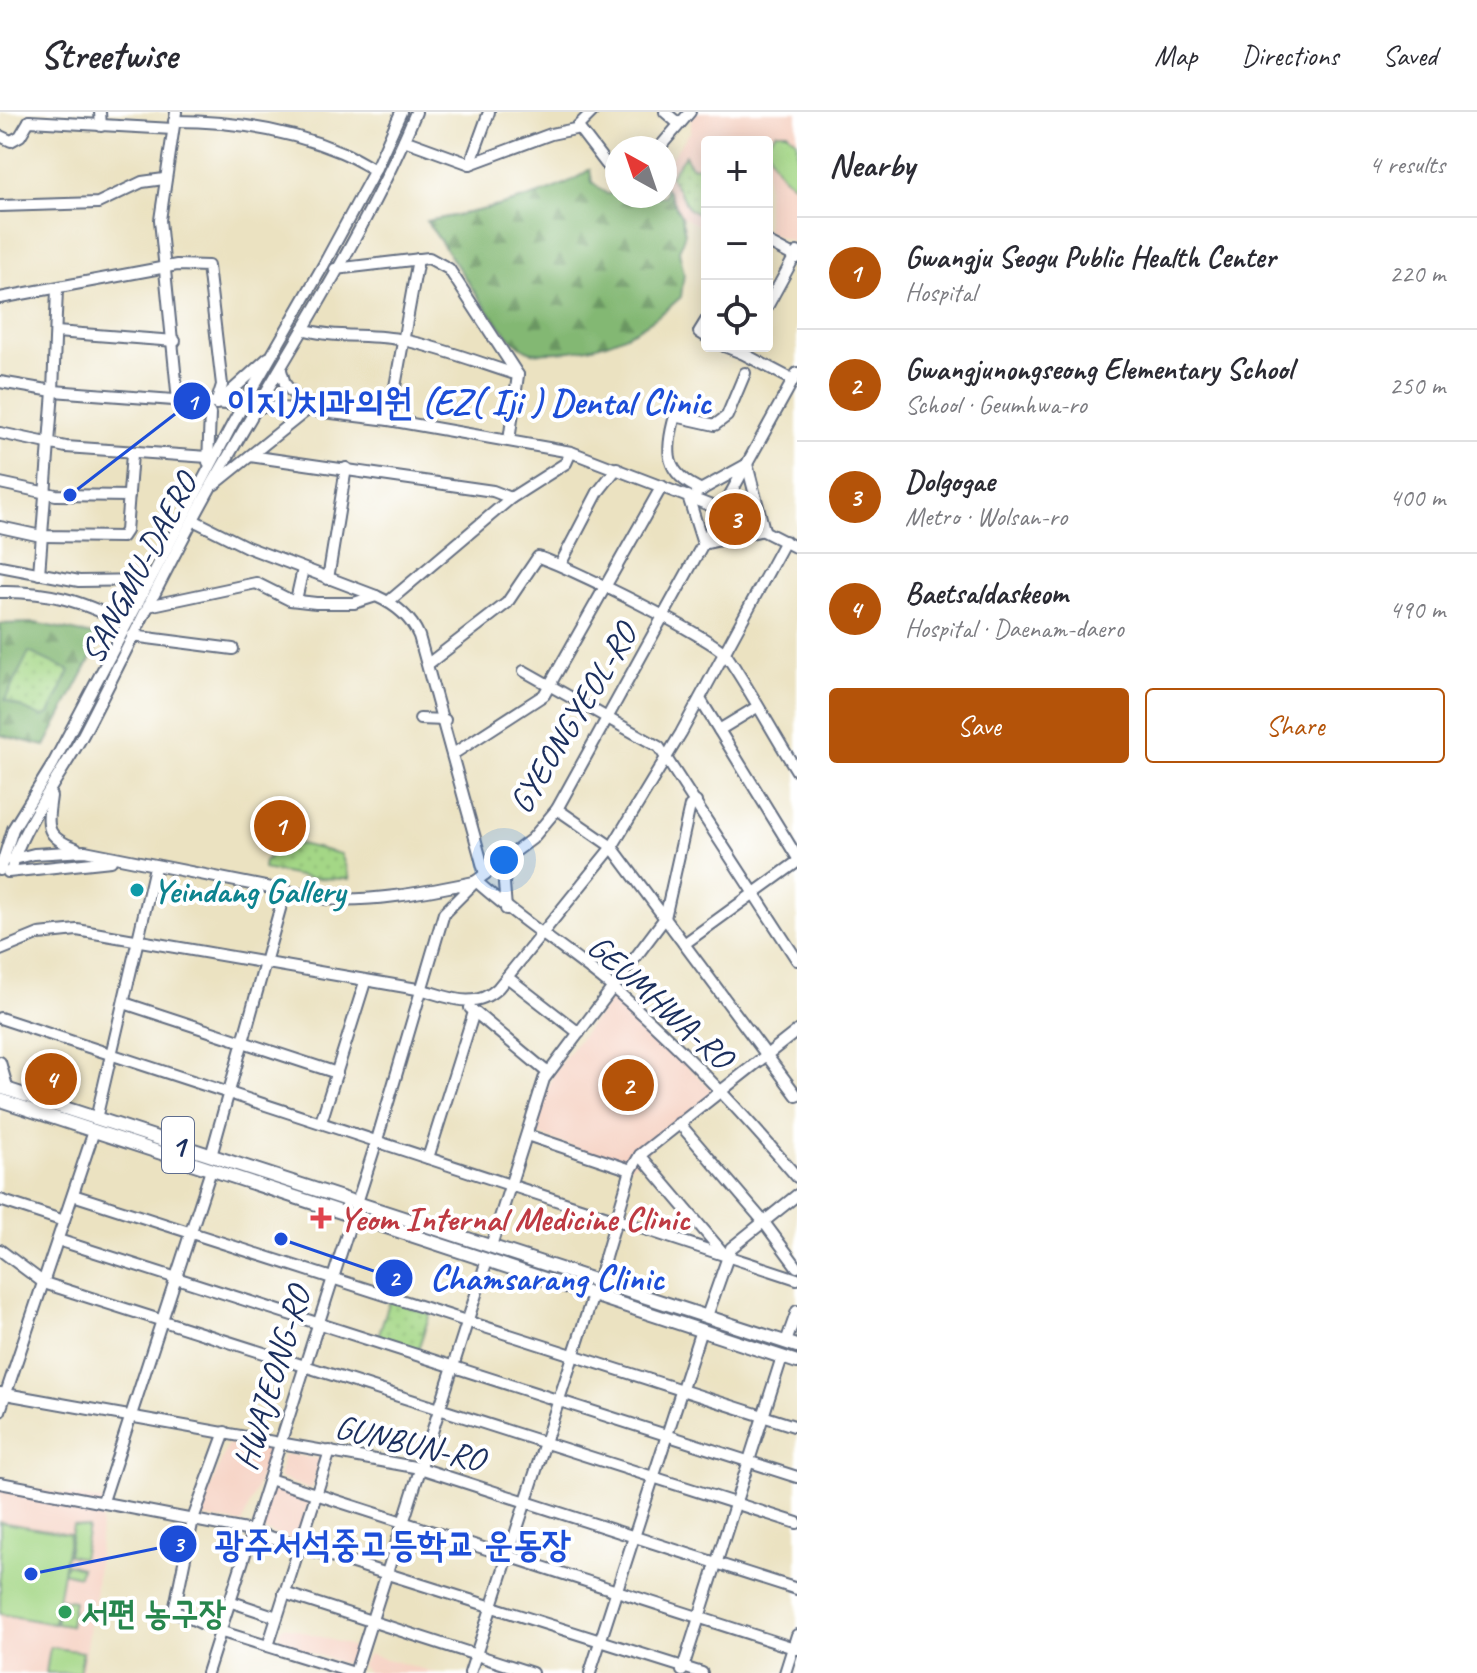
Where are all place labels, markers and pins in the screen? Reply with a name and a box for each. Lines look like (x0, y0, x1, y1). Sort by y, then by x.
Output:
callout: 이지)치과의원 (EZ( Iji ) Dental Clinic (172, 371, 727, 431)
pin: 3 (709, 489, 761, 549)
pin: 1 (254, 796, 306, 856)
place label: Yeindang Gallery (153, 869, 348, 912)
marker: Yeindang Gallery (128, 881, 146, 899)
pin: 4 (25, 1049, 77, 1109)
pin: 2 (602, 1055, 654, 1115)
place label: Yeom Internal Medicine Clinic (339, 1197, 691, 1240)
marker: Yeom Internal Medicine Clinic (310, 1207, 332, 1229)
callout: Chamsarang Clinic (374, 1248, 680, 1308)
callout: 광주서석중고등학교 운동장 (158, 1514, 587, 1574)
place label: 서편 농구장 (81, 1591, 227, 1634)
marker: 서편 농구장 (56, 1603, 74, 1621)

